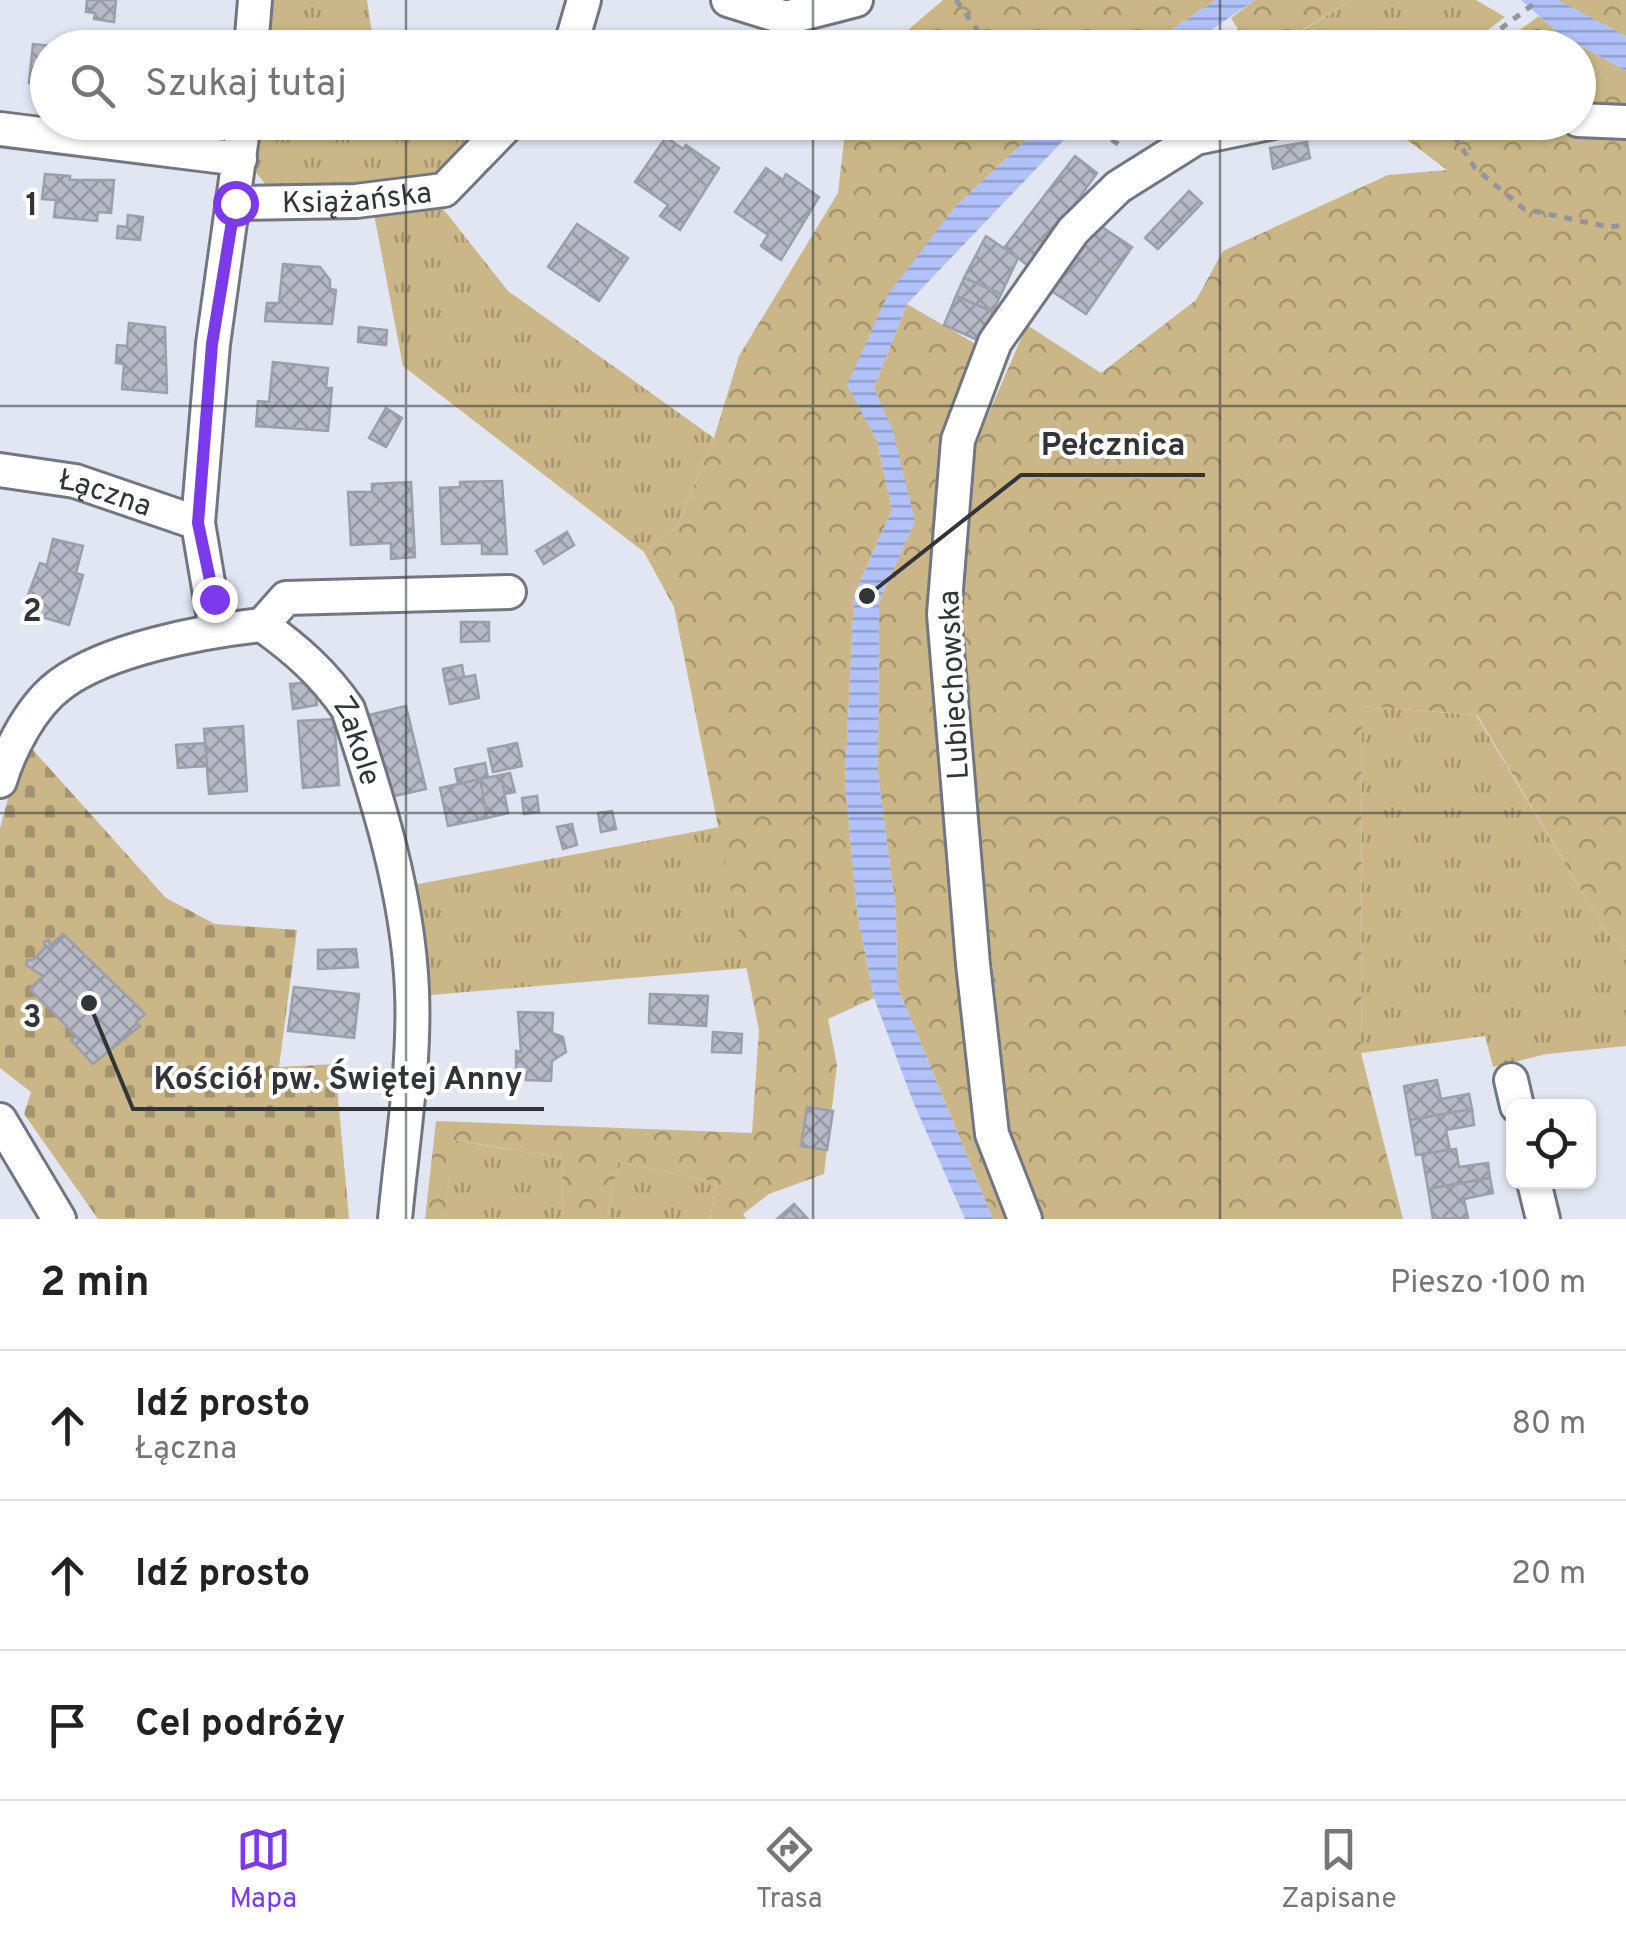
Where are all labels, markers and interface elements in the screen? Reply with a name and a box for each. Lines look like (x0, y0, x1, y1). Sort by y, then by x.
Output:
search box (30, 30, 1596, 140)
icon: search (65, 58, 120, 113)
text: Szukaj tutaj (145, 61, 347, 110)
street label: Książańska (282, 176, 434, 223)
route start (213, 181, 259, 227)
text: 1 (26, 187, 38, 227)
callout: Pełcznica (1021, 413, 1205, 475)
text: Pełcznica (1041, 427, 1185, 467)
street label: Łączna (56, 463, 156, 527)
route end (192, 577, 238, 623)
street label: Lubiechowska (932, 589, 979, 781)
text: 2 (22, 593, 42, 633)
street label: Zakole (324, 690, 387, 790)
text: 3 (22, 999, 42, 1039)
callout: Kościół pw. Świętej Anny (133, 1047, 544, 1109)
text: Kościół pw. Świętej Anny (153, 1058, 523, 1101)
map controls (1506, 1099, 1596, 1189)
button: locate (1506, 1099, 1596, 1189)
text: 2 min (40, 1258, 150, 1311)
text: Pieszo · 100 m (1390, 1264, 1586, 1304)
text: Idź prosto (135, 1381, 310, 1430)
icon: ahead (40, 1398, 95, 1453)
text: 80 m (1512, 1405, 1586, 1445)
text: Łączna (135, 1430, 237, 1470)
icon: ahead (40, 1548, 95, 1603)
text: Idź prosto (135, 1551, 310, 1600)
text: 20 m (1511, 1555, 1586, 1595)
icon: arrive (40, 1698, 95, 1753)
text: Cel podróży (135, 1701, 345, 1750)
tab: Mapa (229, 1822, 297, 1918)
tab: Trasa (756, 1822, 822, 1918)
tab: Zapisane (1281, 1822, 1397, 1918)

